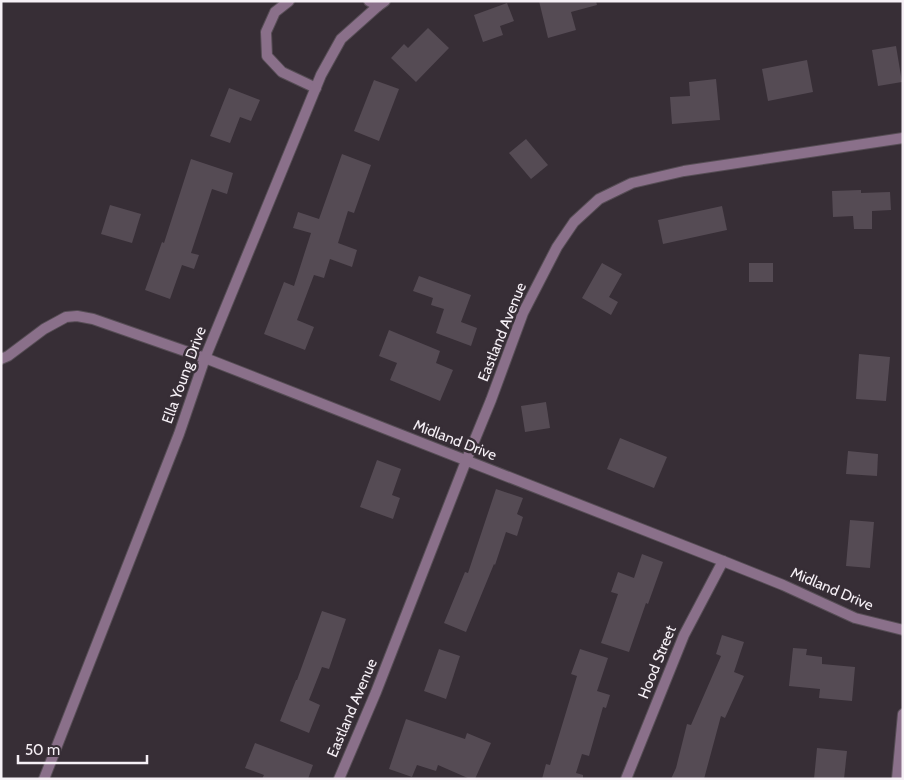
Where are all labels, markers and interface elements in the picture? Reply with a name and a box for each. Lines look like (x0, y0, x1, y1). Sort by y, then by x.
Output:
street label: Eastland Avenue (474, 280, 530, 384)
street label: Ella Young Drive (158, 324, 210, 426)
street label: Midland Drive (411, 416, 500, 464)
street label: Midland Drive (788, 564, 876, 615)
street label: Hood Street (634, 623, 680, 701)
street label: Eastland Avenue (323, 656, 381, 760)
scale bar (18, 732, 146, 764)
text: 50 m (25, 741, 60, 759)

